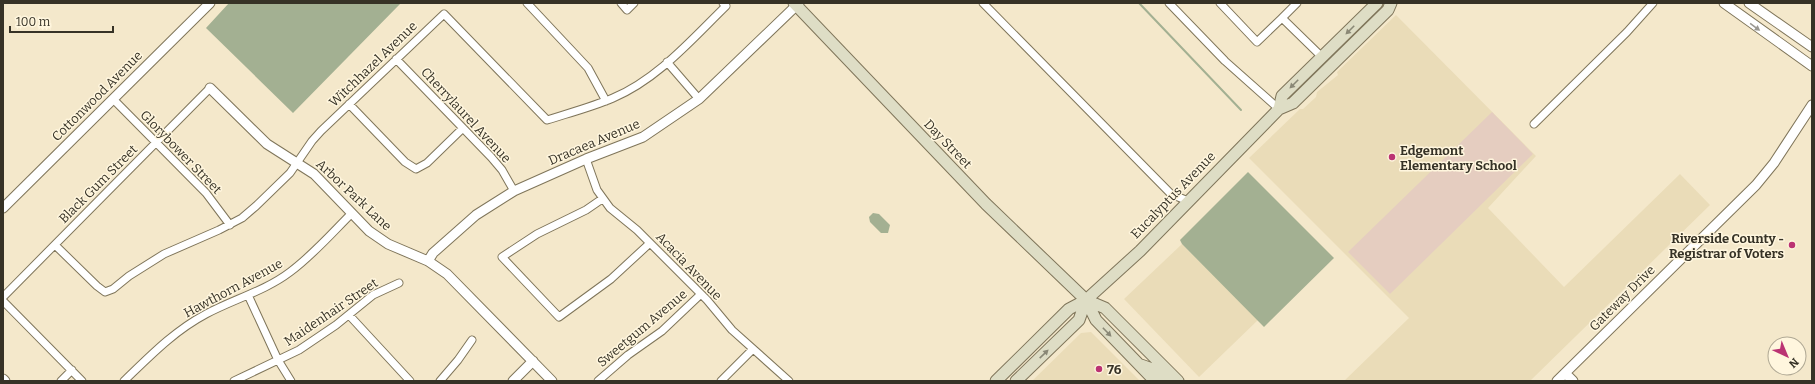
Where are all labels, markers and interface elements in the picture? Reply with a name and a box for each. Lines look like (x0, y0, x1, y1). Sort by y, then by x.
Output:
scale bar (10, 8, 113, 34)
text: 100 m (16, 15, 51, 29)
street label: Witchhazel Avenue (326, 18, 420, 110)
one-way arrow (1750, 23, 1760, 31)
one-way arrow (1345, 26, 1355, 35)
street label: Cottonwood Avenue (49, 48, 145, 144)
street label: Cherrylaurel Avenue (418, 64, 514, 166)
one-way arrow (1289, 79, 1299, 89)
street label: Glorybower Street (137, 107, 225, 197)
street label: Dracaea Avenue (546, 116, 642, 168)
street label: Day Street (921, 117, 975, 172)
street label: Black Gum Street (56, 142, 140, 226)
place label: Edgemont Elementary School (1400, 143, 1517, 173)
street label: Eucalyptus Avenue (1128, 148, 1218, 242)
marker: Edgemont Elementary School (1387, 152, 1397, 162)
street label: Arbor Park Lane (313, 156, 395, 234)
street label: Acacia Avenue (653, 229, 725, 303)
place label: Riverside County - Registrar of Voters (1669, 231, 1784, 261)
marker: Riverside County - Registrar of Voters (1787, 240, 1797, 250)
street label: Hawthorn Avenue (181, 256, 285, 320)
street label: Gateway Drive (1586, 262, 1658, 334)
street label: Maidenhair Street (281, 275, 381, 349)
street label: Sweetgum Avenue (594, 286, 690, 370)
one-way arrow (1103, 327, 1112, 337)
north arrow (1767, 336, 1807, 376)
one-way arrow (1039, 349, 1049, 359)
text: N (1786, 355, 1801, 371)
place label: 76 (1107, 362, 1122, 377)
marker: 76 (1094, 364, 1104, 374)

